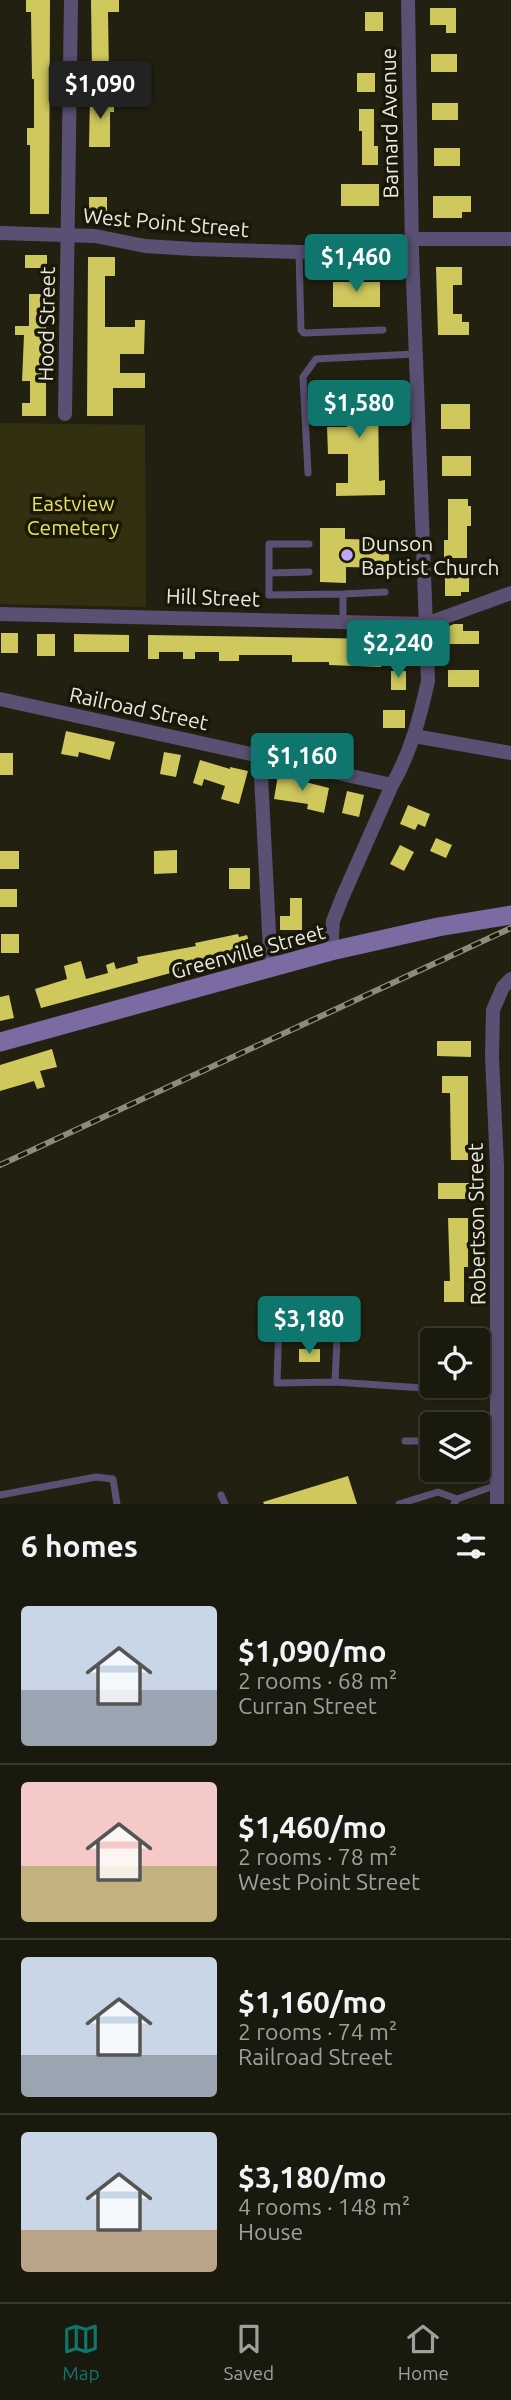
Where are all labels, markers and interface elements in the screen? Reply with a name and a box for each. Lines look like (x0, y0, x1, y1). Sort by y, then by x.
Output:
street label: Barnard Avenue (376, 47, 402, 199)
pin: $1,090 (43, 61, 157, 121)
text: $1,090 (65, 71, 135, 96)
street label: West Point Street (82, 203, 250, 241)
pin: $1,460 (299, 234, 413, 294)
text: $1,460 (321, 244, 391, 269)
street label: Hood Street (33, 266, 59, 382)
pin: $1,580 (302, 380, 416, 440)
text: $1,580 (324, 390, 394, 415)
park label: Eastview Cemetery (27, 491, 119, 539)
place label: Dunson Baptist Church (361, 531, 500, 579)
marker: Dunson Baptist Church (339, 547, 355, 563)
street label: Hill Street (166, 583, 260, 611)
pin: $2,240 (341, 620, 455, 680)
text: $2,240 (363, 630, 433, 655)
street label: Railroad Street (67, 682, 211, 734)
pin: $1,160 (245, 734, 359, 793)
text: $1,160 (267, 743, 337, 768)
street label: Greenville Street (168, 919, 328, 983)
street label: Robertson Street (463, 1143, 489, 1305)
pin: $3,180 (252, 1296, 366, 1356)
text: $3,180 (274, 1306, 344, 1331)
map controls (420, 1328, 490, 1482)
button: locate (420, 1328, 490, 1398)
button: layers (420, 1412, 490, 1482)
icon: filters (452, 1527, 490, 1565)
text: 6 homes (21, 1529, 138, 1563)
icon: home (77, 1634, 161, 1718)
text: $1,090/mo (238, 1634, 387, 1668)
text: 2 rooms · 68 m² (238, 1668, 397, 1693)
text: Curran Street (238, 1693, 377, 1718)
icon: home (77, 1810, 161, 1894)
text: $1,460/mo (238, 1810, 387, 1844)
text: 2 rooms · 78 m² (238, 1844, 397, 1869)
text: West Point Street (238, 1869, 420, 1894)
icon: home (77, 1985, 161, 2069)
text: $1,160/mo (238, 1985, 387, 2019)
text: 2 rooms · 74 m² (238, 2019, 397, 2044)
text: Railroad Street (238, 2044, 393, 2069)
icon: home (77, 2160, 161, 2244)
text: $3,180/mo (238, 2160, 387, 2194)
text: 4 rooms · 148 m² (238, 2194, 410, 2219)
text: House (238, 2219, 303, 2244)
tab: Map (62, 2320, 100, 2384)
tab: Saved (224, 2320, 274, 2384)
tab: Home (398, 2320, 449, 2384)

